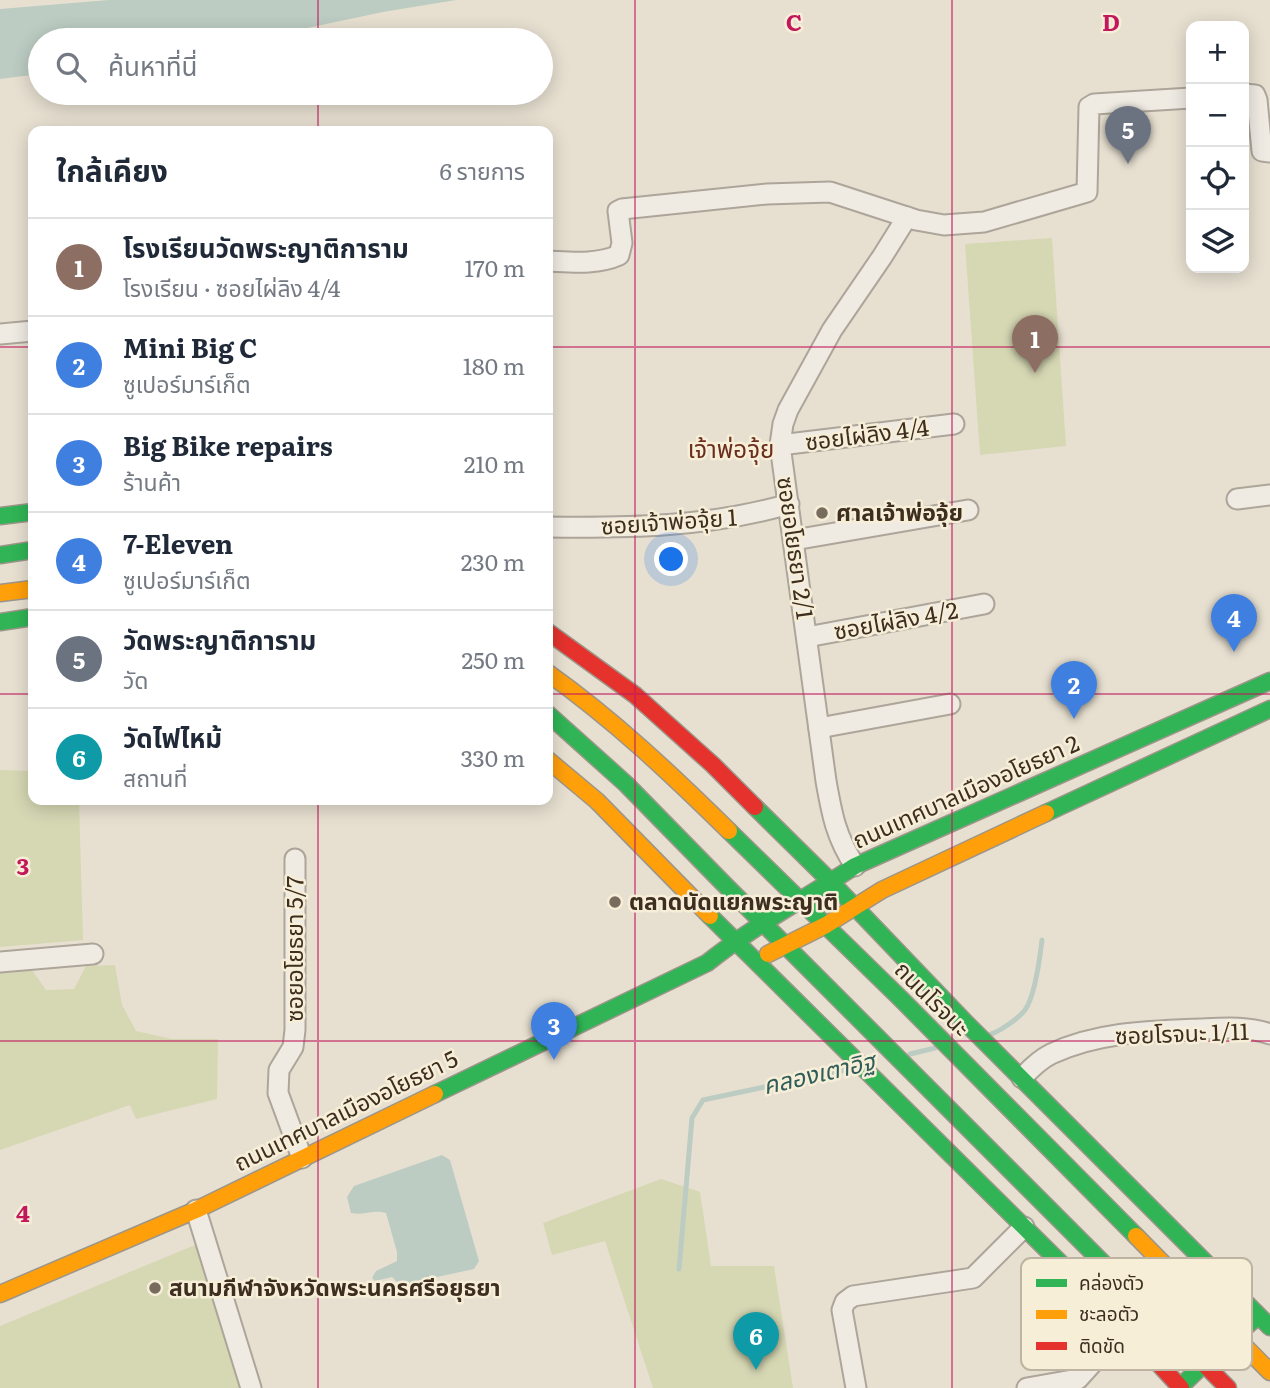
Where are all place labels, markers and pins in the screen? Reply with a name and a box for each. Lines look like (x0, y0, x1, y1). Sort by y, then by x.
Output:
pin: 5 (1105, 106, 1151, 164)
pin: 1 (1012, 315, 1058, 373)
place label: ศาลเจ้าพ่อจุ้ย (836, 494, 963, 528)
marker: ศาลเจ้าพ่อจุ้ย (814, 505, 830, 521)
pin: 4 (1211, 594, 1257, 652)
pin: 2 (1051, 661, 1097, 719)
place label: ตลาดนัดแยกพระญาติ (629, 883, 838, 917)
marker: ตลาดนัดแยกพระญาติ (607, 894, 623, 910)
pin: 3 (531, 1002, 577, 1060)
place label: สนามกีฬาจังหวัดพระนครศรีอยุธยา (169, 1269, 501, 1303)
marker: สนามกีฬาจังหวัดพระนครศรีอยุธยา (147, 1280, 163, 1296)
pin: 6 (733, 1312, 779, 1370)

